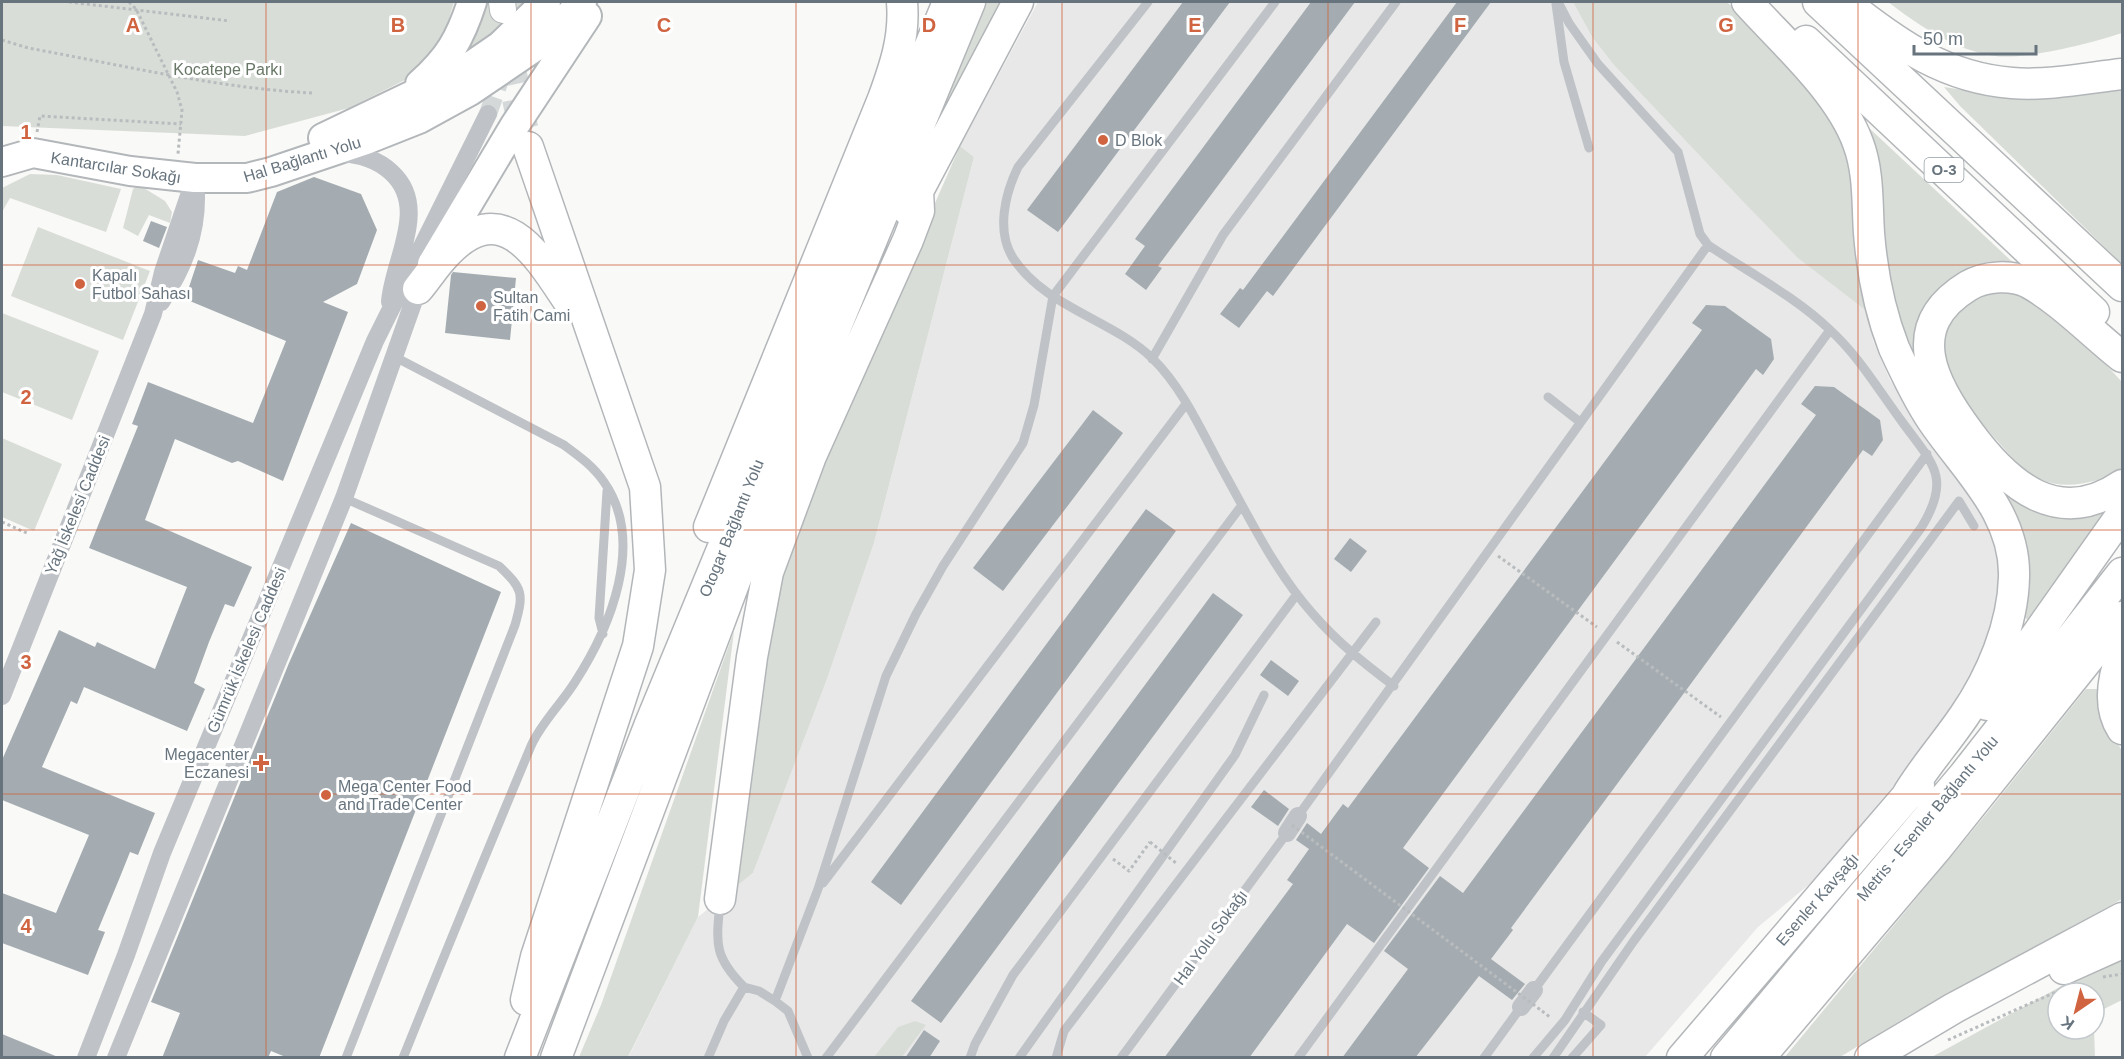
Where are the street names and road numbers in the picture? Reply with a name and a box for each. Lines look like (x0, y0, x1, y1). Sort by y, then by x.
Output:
street label: Hal Bağlantı Yolu (241, 134, 363, 185)
street label: Kantarcılar Sokağı (50, 149, 182, 186)
road number: O-3 (1924, 158, 1964, 182)
street label: Yağ İskelesi Caddesi (41, 433, 113, 577)
street label: Otogar Bağlantı Yolu (696, 457, 767, 599)
street label: Gümrük İskelesi Caddesi (203, 565, 289, 735)
street label: Metris - Esenler Bağlantı Yolu (1853, 732, 2001, 904)
street label: Esenler Kavşağı (1773, 850, 1862, 949)
street label: Hal Yolu Sokağı (1170, 887, 1250, 988)

